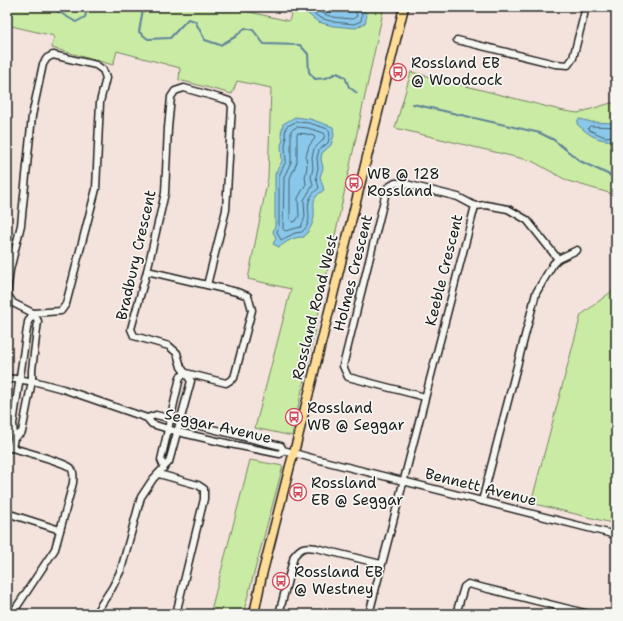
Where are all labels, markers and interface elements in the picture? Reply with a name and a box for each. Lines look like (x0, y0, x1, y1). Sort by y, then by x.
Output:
place label: Rossland EB @ Woodcock (411, 53, 503, 90)
bus stop icon: Rossland EB @ Woodcock (388, 62, 408, 82)
place label: WB @ 128 Rossland (367, 164, 440, 201)
bus stop icon: WB @ 128 Rossland (344, 173, 364, 193)
street label: Bradbury Crescent (111, 188, 161, 322)
street label: Keeble Crescent (420, 212, 468, 328)
street label: Holmes Crescent (329, 213, 377, 333)
street label: Rossland Road West (287, 232, 343, 382)
place label: Rossland WB @ Seggar (307, 398, 405, 435)
street label: Seggar Avenue (163, 404, 273, 448)
bus stop icon: Rossland WB @ Seggar (284, 407, 304, 427)
street label: Bennett Avenue (423, 463, 539, 511)
place label: Rossland EB @ Seggar (311, 473, 403, 510)
bus stop icon: Rossland EB @ Seggar (288, 482, 308, 502)
place label: Rossland EB @ Westney (294, 562, 383, 599)
bus stop icon: Rossland EB @ Westney (271, 571, 291, 591)

